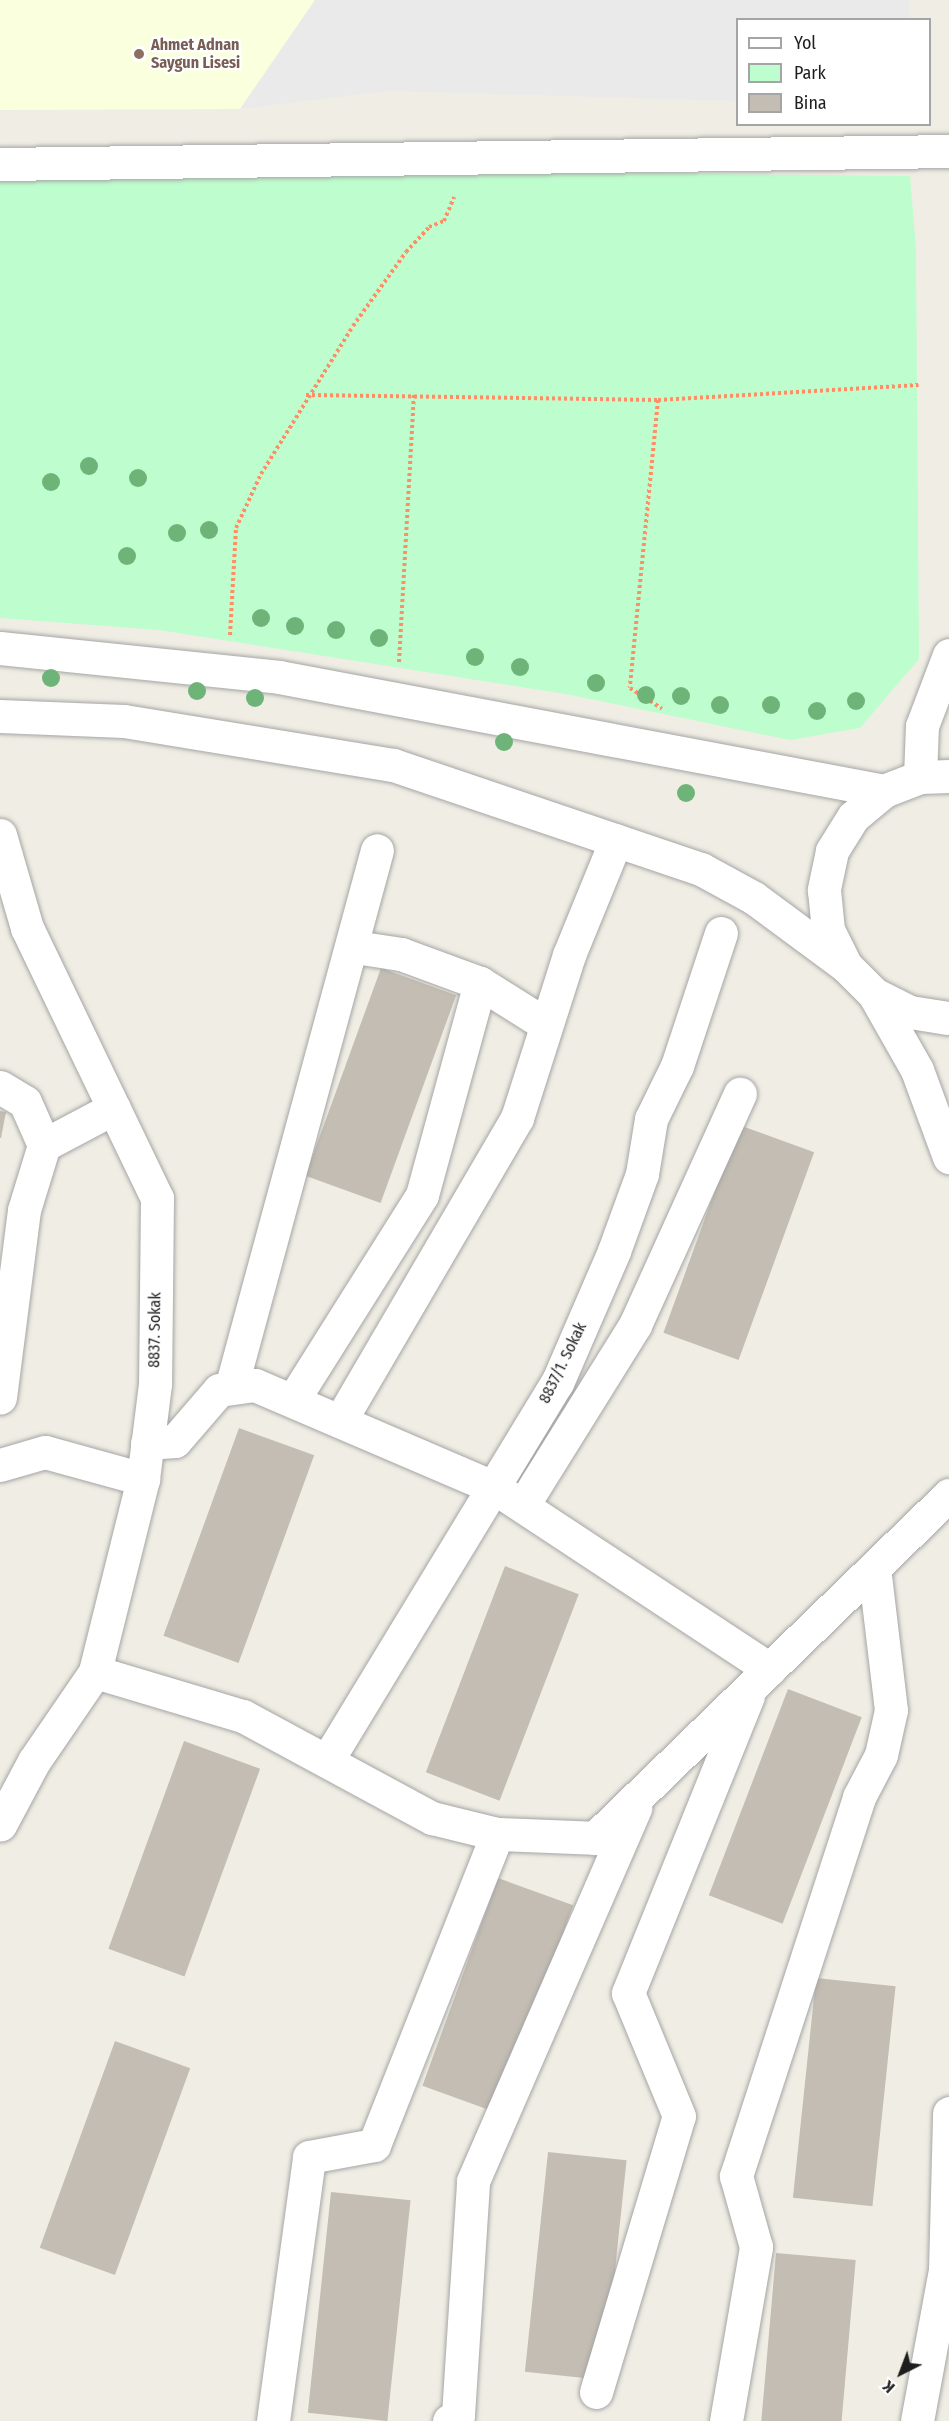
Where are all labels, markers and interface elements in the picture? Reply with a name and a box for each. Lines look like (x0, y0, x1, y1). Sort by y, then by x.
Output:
legend (736, 18, 931, 126)
text: Yol (794, 32, 816, 54)
place label: Ahmet Adnan Saygun Lisesi (151, 35, 240, 73)
marker: Ahmet Adnan Saygun Lisesi (132, 47, 146, 61)
text: Park (794, 62, 826, 84)
text: Bina (794, 92, 827, 114)
street label: 8837. Sokak (145, 1292, 165, 1368)
street label: 8837/1. Sokak (535, 1319, 591, 1407)
north arrow (871, 2343, 931, 2403)
text: K (879, 2377, 898, 2397)

